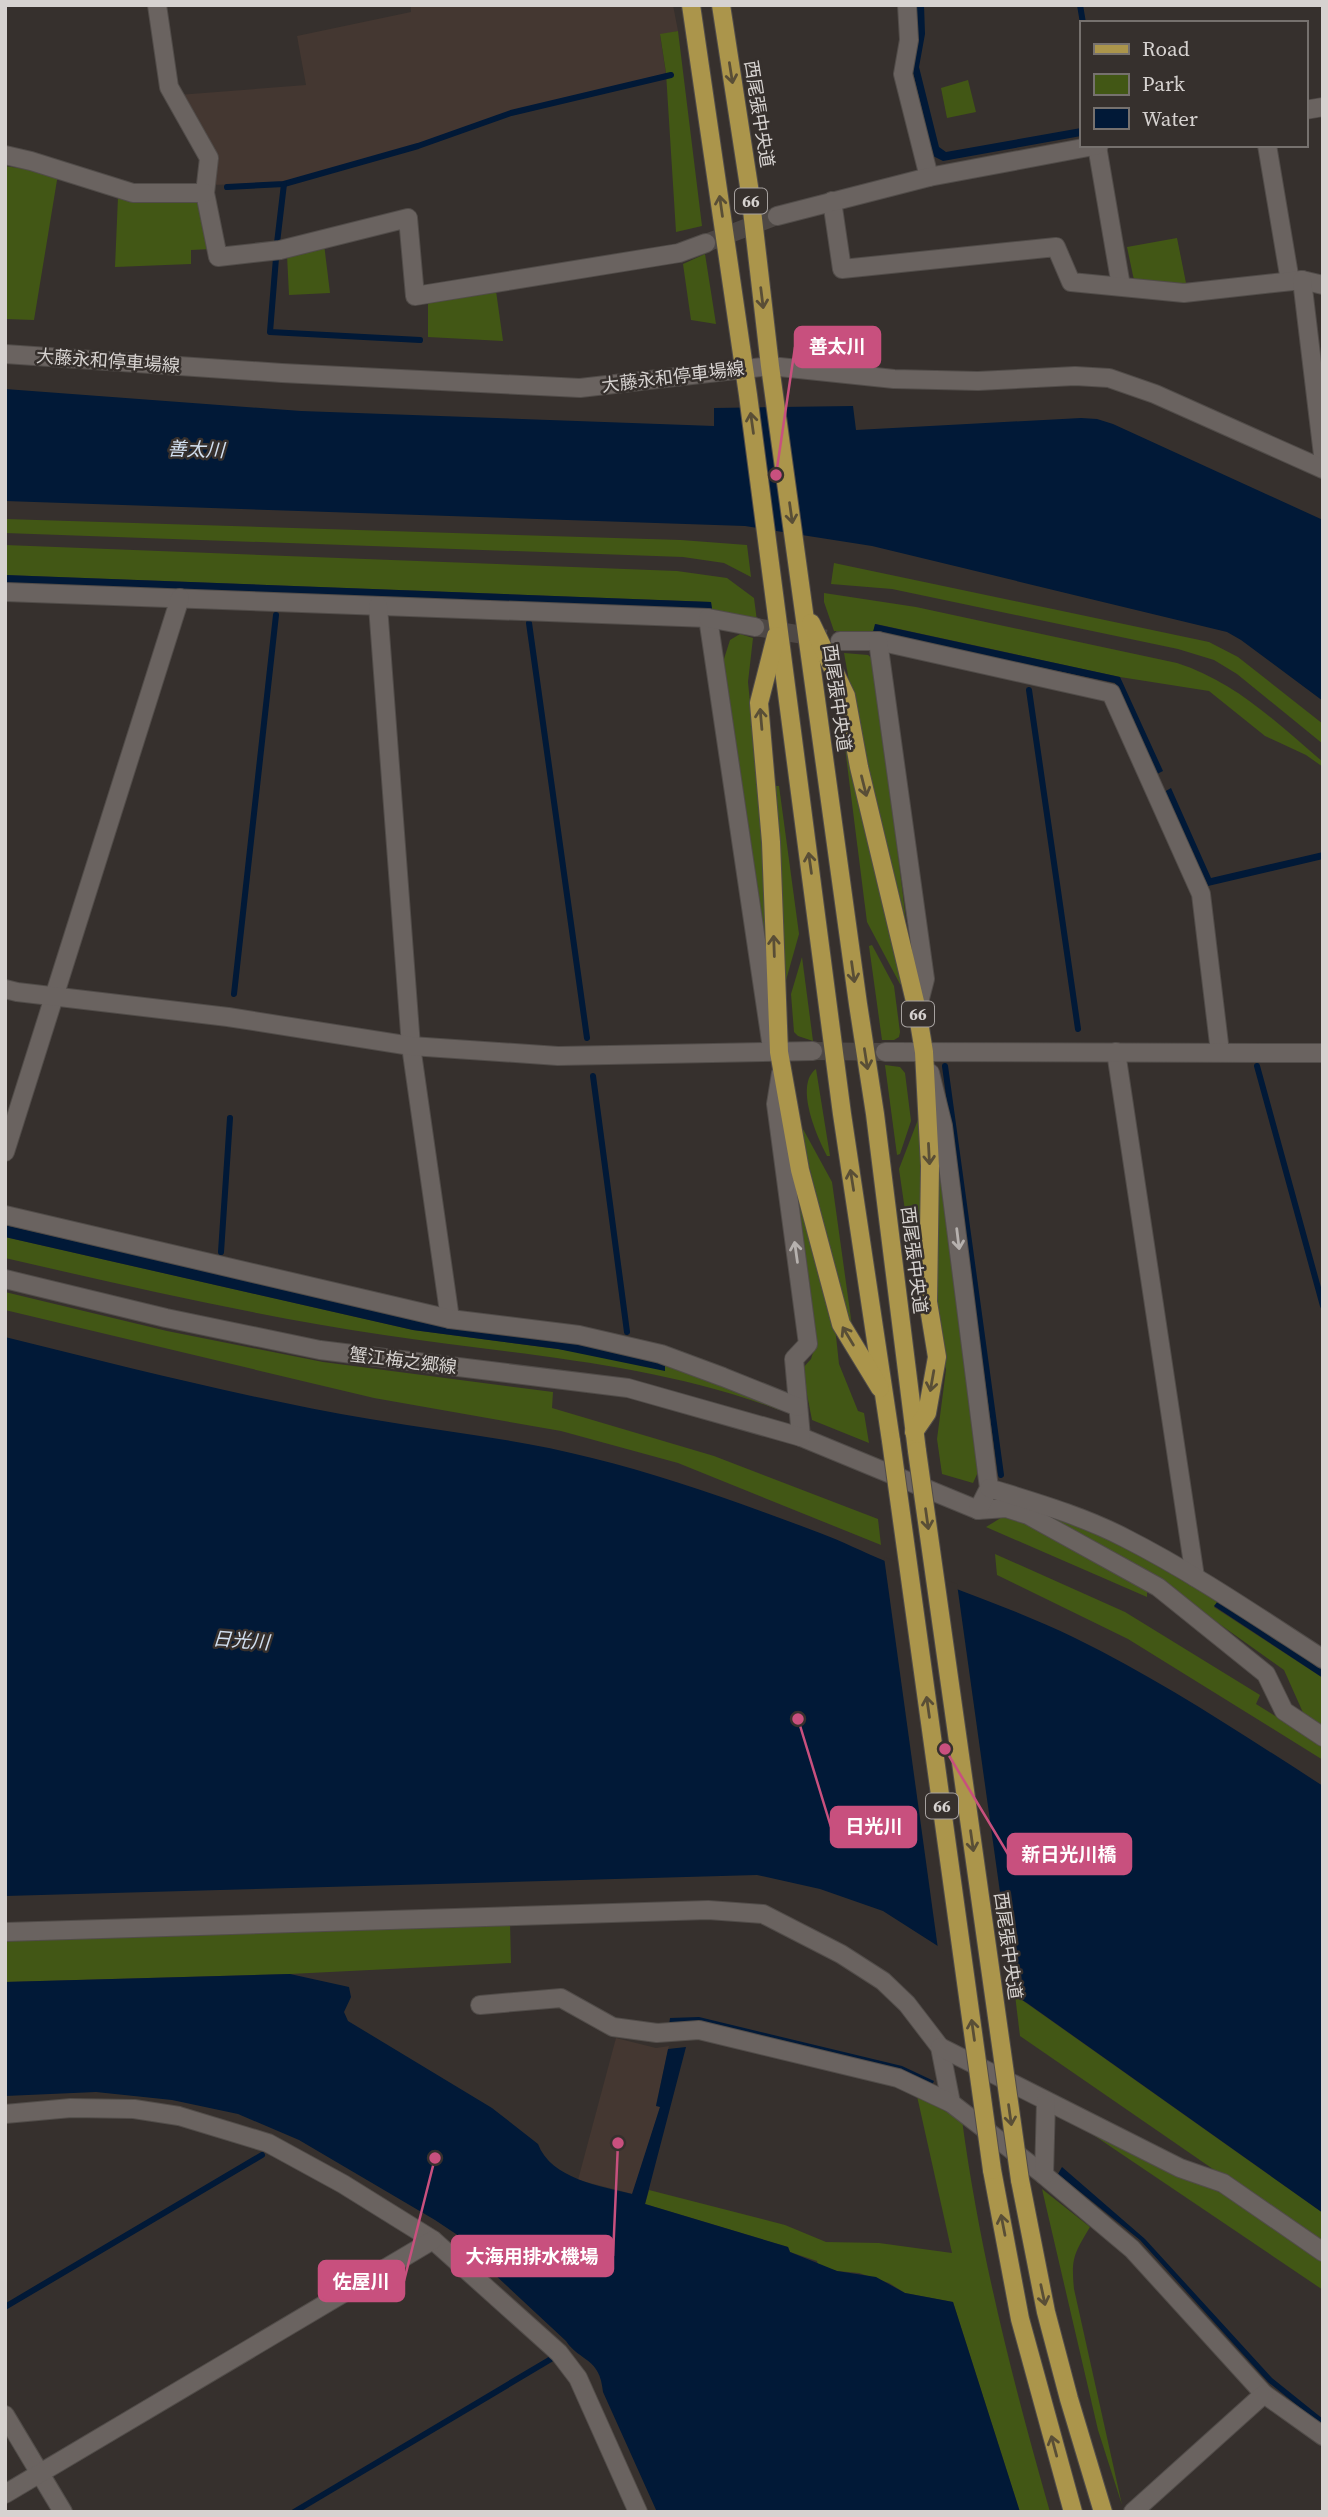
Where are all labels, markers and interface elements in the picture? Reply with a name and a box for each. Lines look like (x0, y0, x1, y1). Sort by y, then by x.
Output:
legend (1080, 21, 1307, 147)
text: Road (1142, 34, 1190, 63)
street label: 西尾張中央道 (739, 59, 780, 169)
one-way arrow (725, 61, 738, 84)
text: Park (1142, 69, 1186, 98)
text: Water (1142, 104, 1198, 133)
road number: 66 (735, 188, 767, 214)
one-way arrow (714, 196, 727, 218)
one-way arrow (756, 286, 769, 309)
callout: 善太川 (795, 327, 880, 367)
text: 善太川 (808, 333, 866, 359)
street label: 大藤永和停車場線 (35, 343, 181, 378)
street label: 大藤永和停車場線 (600, 355, 746, 398)
one-way arrow (745, 412, 758, 435)
water label: 善太川 (167, 435, 227, 463)
one-way arrow (785, 501, 798, 524)
street label: 西尾張中央道 (818, 643, 857, 753)
one-way arrow (754, 708, 767, 731)
one-way arrow (858, 775, 871, 797)
one-way arrow (804, 853, 817, 875)
one-way arrow (768, 935, 781, 958)
one-way arrow (847, 960, 860, 983)
road number: 66 (902, 1002, 934, 1026)
one-way arrow (860, 1047, 873, 1070)
one-way arrow (922, 1142, 935, 1165)
one-way arrow (845, 1169, 858, 1192)
street label: 西尾張中央道 (896, 1205, 933, 1315)
one-way arrow (951, 1227, 964, 1250)
one-way arrow (789, 1242, 802, 1264)
one-way arrow (841, 1326, 855, 1346)
street label: 蟹江梅之郷線 (348, 1342, 458, 1379)
one-way arrow (925, 1369, 939, 1391)
one-way arrow (921, 1507, 934, 1530)
water label: 日光川 (212, 1625, 272, 1655)
one-way arrow (922, 1696, 935, 1719)
road number: 66 (926, 1794, 958, 1818)
callout: 日光川 (831, 1807, 916, 1847)
text: 日光川 (845, 1813, 903, 1839)
one-way arrow (966, 1829, 979, 1852)
callout: 新日光川橋 (1008, 1834, 1131, 1874)
text: 新日光川橋 (1021, 1841, 1117, 1867)
street label: 西尾張中央道 (989, 1891, 1028, 2001)
one-way arrow (966, 2019, 979, 2041)
one-way arrow (1004, 2103, 1017, 2126)
one-way arrow (995, 2214, 1009, 2237)
callout: 大海用排水機場 (452, 2236, 613, 2276)
text: 大海用排水機場 (465, 2243, 599, 2269)
callout: 佐屋川 (319, 2261, 404, 2301)
text: 佐屋川 (332, 2268, 390, 2294)
one-way arrow (1036, 2283, 1050, 2306)
one-way arrow (1047, 2435, 1060, 2458)

